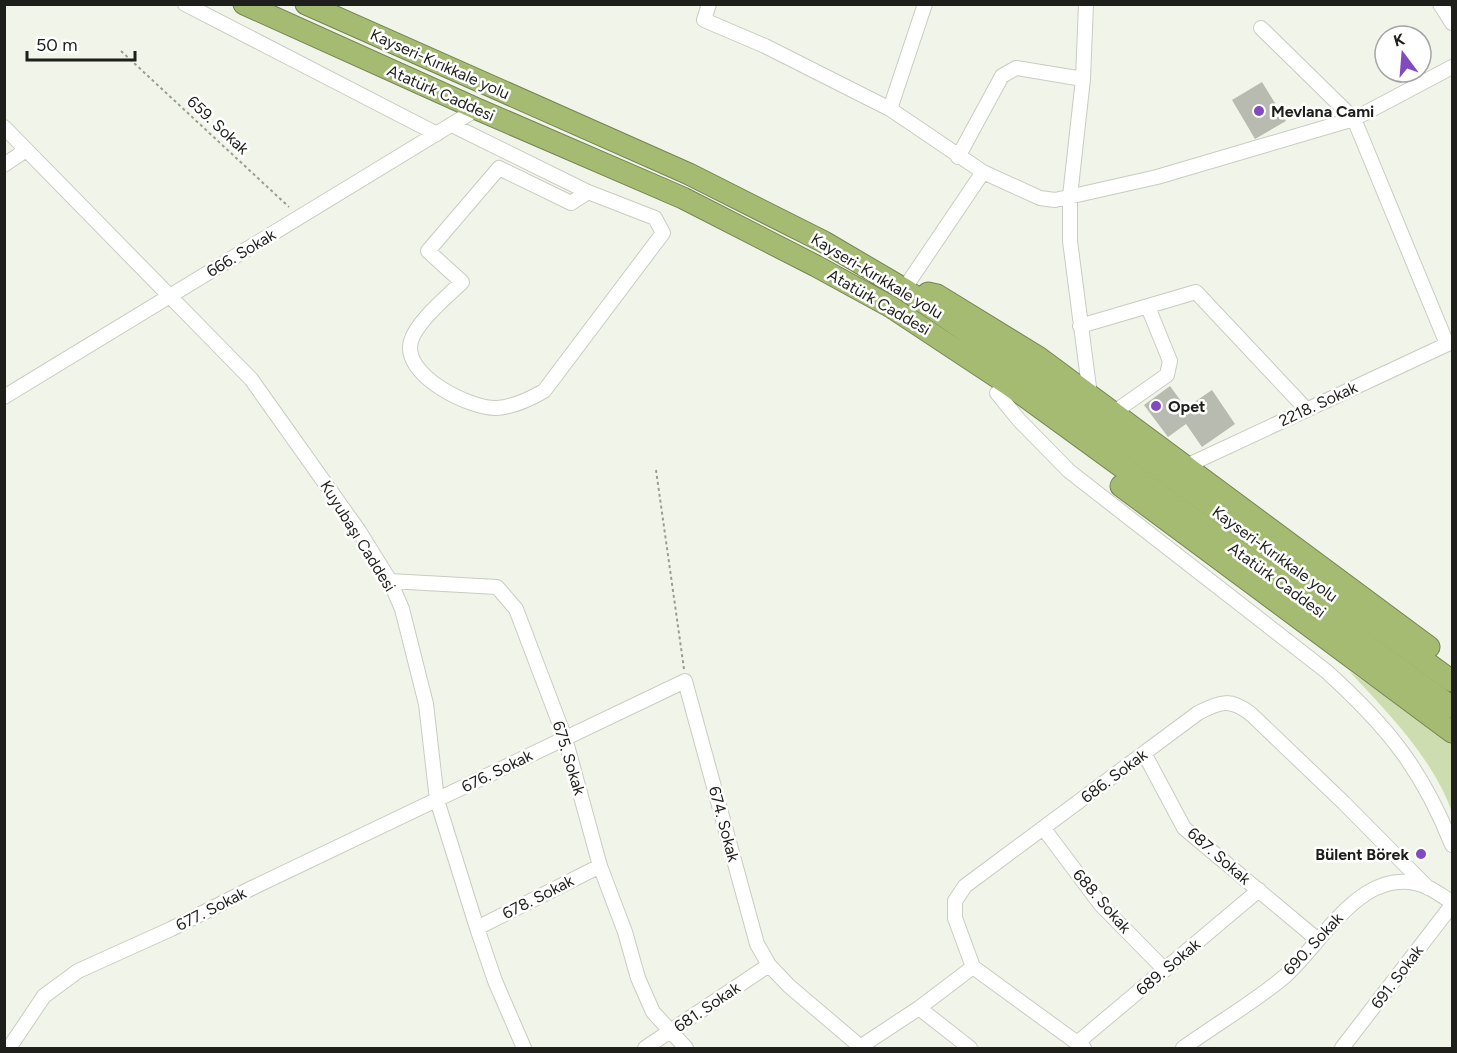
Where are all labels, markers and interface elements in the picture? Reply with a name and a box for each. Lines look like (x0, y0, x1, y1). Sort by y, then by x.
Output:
scale bar (27, 24, 135, 62)
north arrow (1373, 24, 1433, 84)
street label: Kayseri-Kırıkkale yolu (367, 25, 513, 103)
text: K (1391, 29, 1407, 51)
text: 50 m (36, 34, 78, 56)
street label: Atatürk Caddesi (384, 61, 498, 125)
street label: 659. Sokak (183, 92, 253, 158)
place label: Mevlana Cami (1271, 102, 1374, 121)
marker: Mevlana Cami (1252, 104, 1266, 118)
street label: 666. Sokak (203, 225, 279, 281)
street label: Kayseri-Kırıkkale yolu (808, 229, 946, 323)
street label: Atatürk Caddesi (824, 265, 934, 339)
street label: 2218. Sokak (1276, 377, 1360, 430)
place label: Opet (1168, 397, 1206, 416)
marker: Opet (1149, 399, 1163, 413)
street label: Kuyubaşı Caddesi (316, 477, 400, 595)
street label: Kayseri-Kırıkkale yolu (1209, 502, 1341, 606)
street label: Atatürk Caddesi (1225, 538, 1329, 622)
street label: 675. Sokak (549, 719, 589, 798)
street label: 686. Sokak (1077, 745, 1151, 807)
street label: 676. Sokak (458, 746, 536, 796)
street label: 674. Sokak (705, 784, 743, 864)
street label: 687. Sokak (1184, 823, 1255, 889)
place label: Bülent Börek (1315, 845, 1409, 864)
marker: Bülent Börek (1414, 847, 1428, 861)
street label: 688. Sokak (1069, 865, 1135, 937)
street label: 678. Sokak (499, 871, 577, 923)
street label: 677. Sokak (173, 883, 249, 935)
street label: 690. Sokak (1279, 909, 1347, 979)
street label: 689. Sokak (1132, 935, 1204, 999)
street label: 691. Sokak (1367, 941, 1427, 1013)
street label: 681. Sokak (670, 978, 744, 1036)

